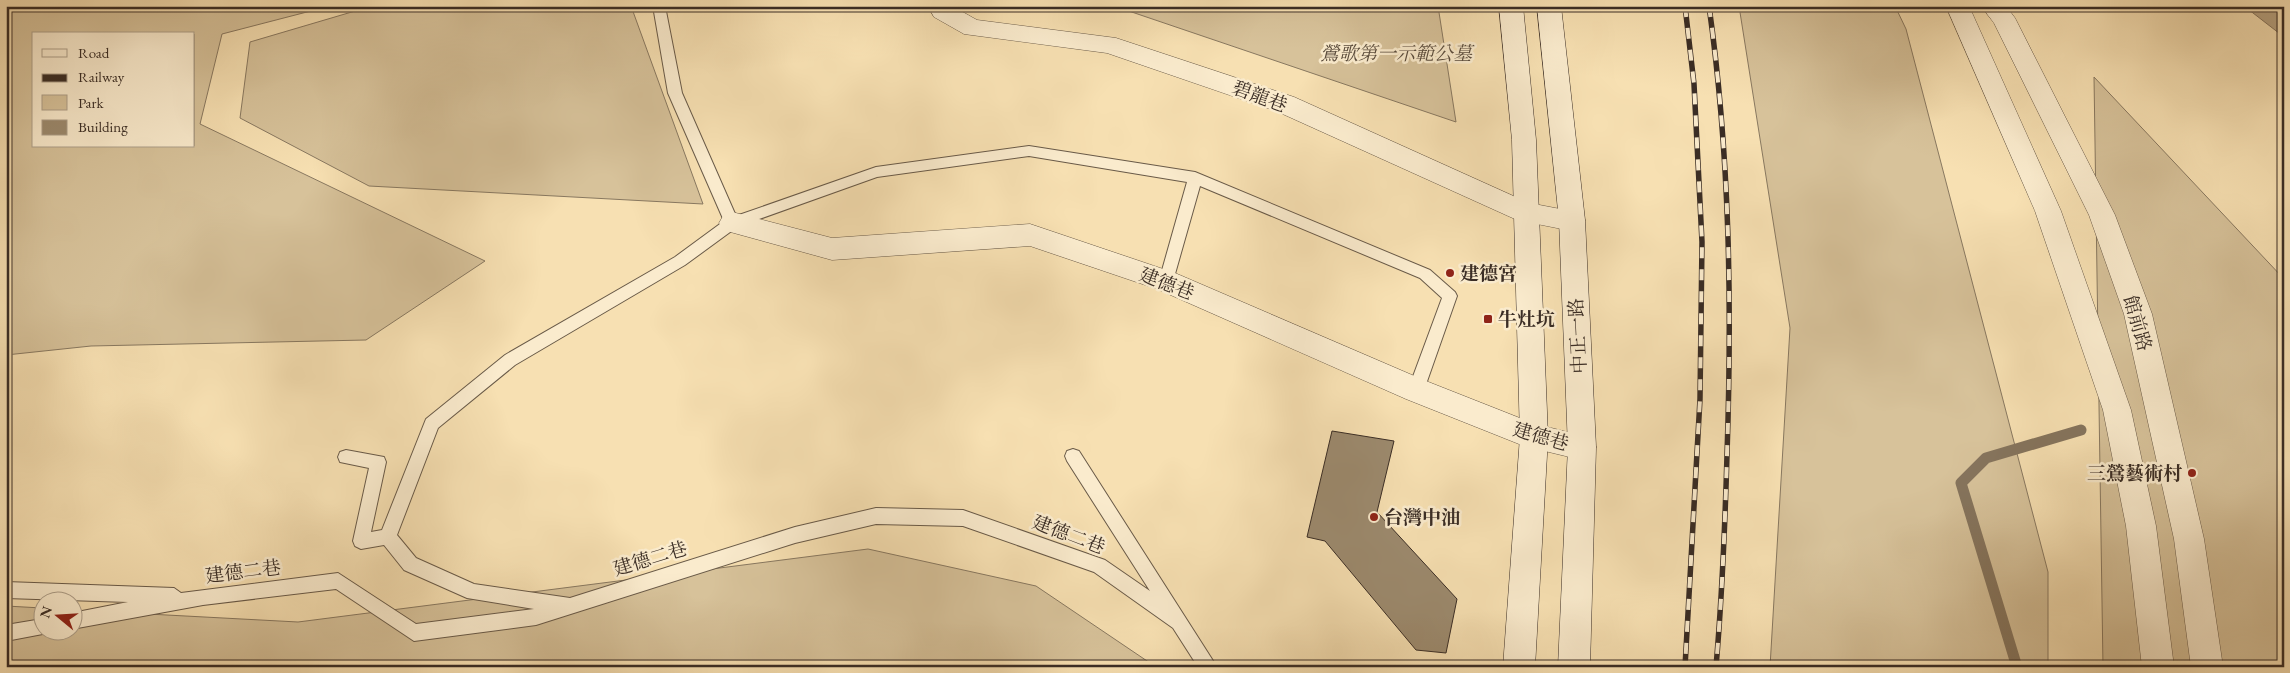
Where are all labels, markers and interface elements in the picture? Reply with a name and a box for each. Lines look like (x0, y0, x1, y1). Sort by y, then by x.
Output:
legend (32, 32, 195, 148)
park label: 鶯歌第一示範公墓 (1320, 41, 1475, 66)
text: Road (78, 43, 110, 62)
text: Railway (78, 67, 125, 86)
street label: 碧龍巷 (1229, 75, 1291, 118)
text: Park (78, 93, 105, 112)
text: Building (78, 117, 128, 136)
place label: 建德宮 (1460, 261, 1517, 286)
street label: 建德巷 (1136, 262, 1198, 305)
marker: 建德宮 (1444, 267, 1456, 279)
street label: 館前路 (2118, 292, 2157, 354)
street label: 中正一路 (1563, 297, 1592, 375)
place label: 牛灶坑 (1498, 307, 1555, 332)
marker: 牛灶坑 (1482, 313, 1494, 325)
street label: 建德巷 (1510, 417, 1572, 456)
place label: 三鶯藝術村 (2087, 461, 2182, 486)
marker: 三鶯藝術村 (2186, 467, 2198, 479)
place label: 台灣中油 (1384, 505, 1460, 530)
street label: 建德二巷 (1029, 509, 1109, 560)
marker: 台灣中油 (1368, 511, 1380, 523)
street label: 建德二巷 (610, 535, 690, 582)
street label: 建德二巷 (204, 554, 282, 589)
north arrow (32, 590, 82, 640)
text: N (35, 603, 56, 620)

